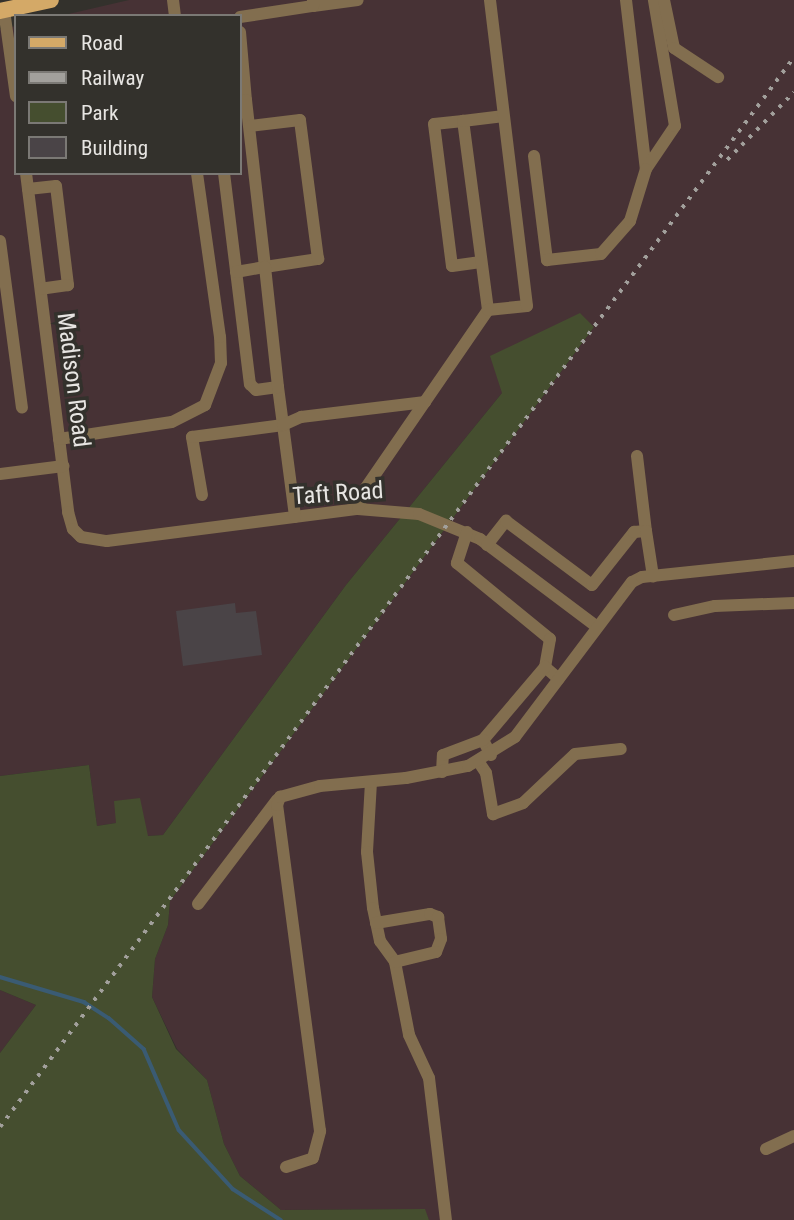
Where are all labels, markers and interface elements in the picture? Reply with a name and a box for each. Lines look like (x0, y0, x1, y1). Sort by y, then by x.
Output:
legend (14, 14, 242, 175)
text: Road (81, 31, 123, 55)
text: Railway (81, 66, 144, 90)
text: Park (81, 101, 118, 125)
text: Building (81, 136, 148, 160)
street label: Madison Road (50, 311, 96, 449)
street label: Taft Road (292, 476, 384, 512)

